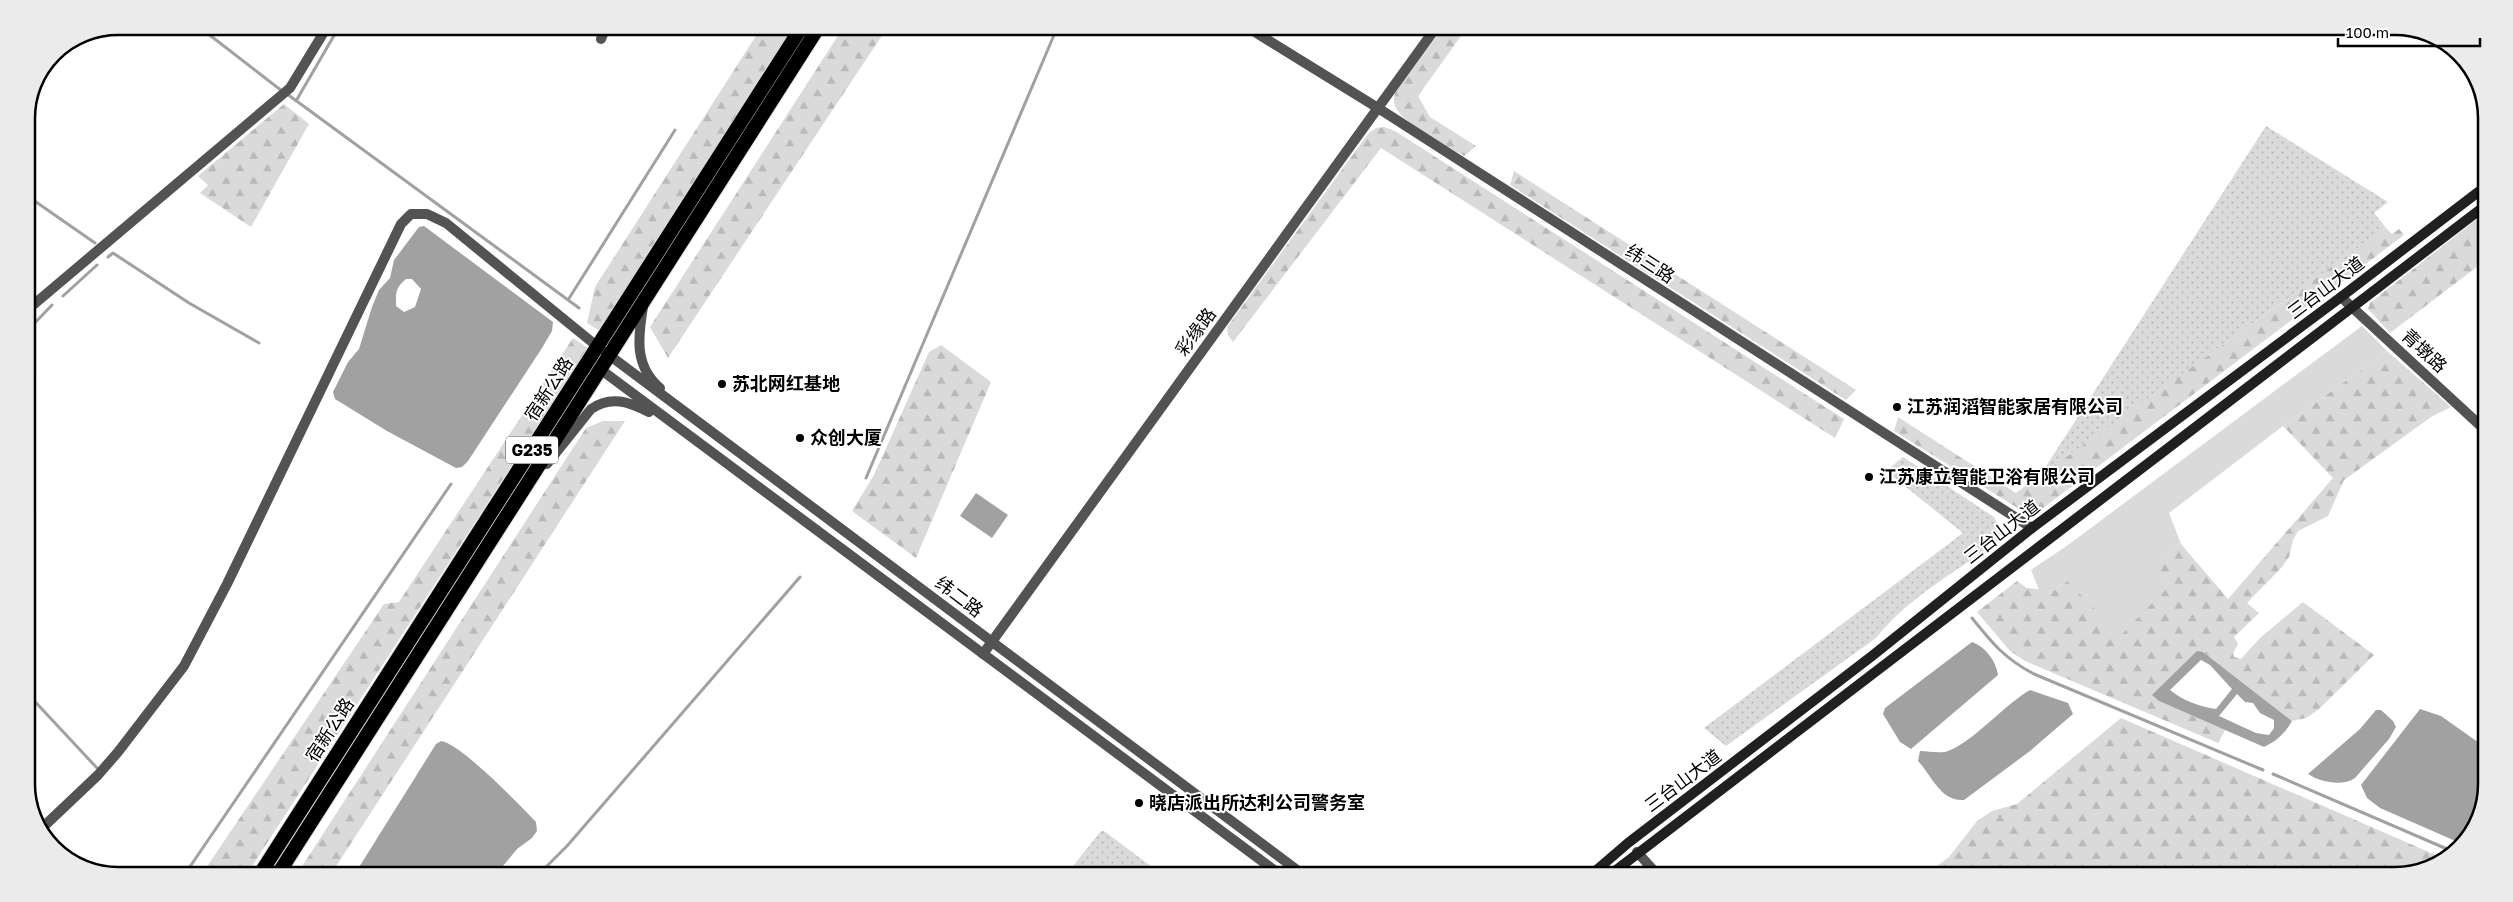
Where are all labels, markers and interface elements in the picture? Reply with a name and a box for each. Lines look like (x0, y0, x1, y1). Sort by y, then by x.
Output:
scale bar (2338, 15, 2480, 47)
text: 100 m (2346, 23, 2389, 41)
street label: 纬三路 (1622, 239, 1679, 287)
street label: 三台山大道 (2283, 251, 2368, 323)
street label: 彩缘路 (1170, 303, 1220, 360)
street label: 青墩路 (2397, 324, 2452, 377)
street label: 宿新公路 (519, 352, 577, 425)
place label: 苏北网红基地 (732, 372, 840, 394)
marker: 苏北网红基地 (716, 378, 728, 390)
place label: 江苏润滔智能家居有限公司 (1907, 395, 2123, 417)
marker: 江苏润滔智能家居有限公司 (1891, 401, 1903, 413)
place label: 众创大厦 (810, 426, 882, 448)
marker: 众创大厦 (794, 432, 806, 444)
road number: G235 (506, 436, 558, 464)
place label: 江苏康立智能卫浴有限公司 (1879, 465, 2095, 487)
marker: 江苏康立智能卫浴有限公司 (1863, 471, 1875, 483)
street label: 三台山大道 (1959, 495, 2044, 568)
street label: 纬二路 (931, 571, 988, 621)
street label: 宿新公路 (300, 693, 358, 766)
street label: 三台山大道 (1640, 744, 1725, 816)
place label: 晓店派出所达利公司警务室 (1149, 791, 1365, 813)
marker: 晓店派出所达利公司警务室 (1133, 797, 1145, 809)

